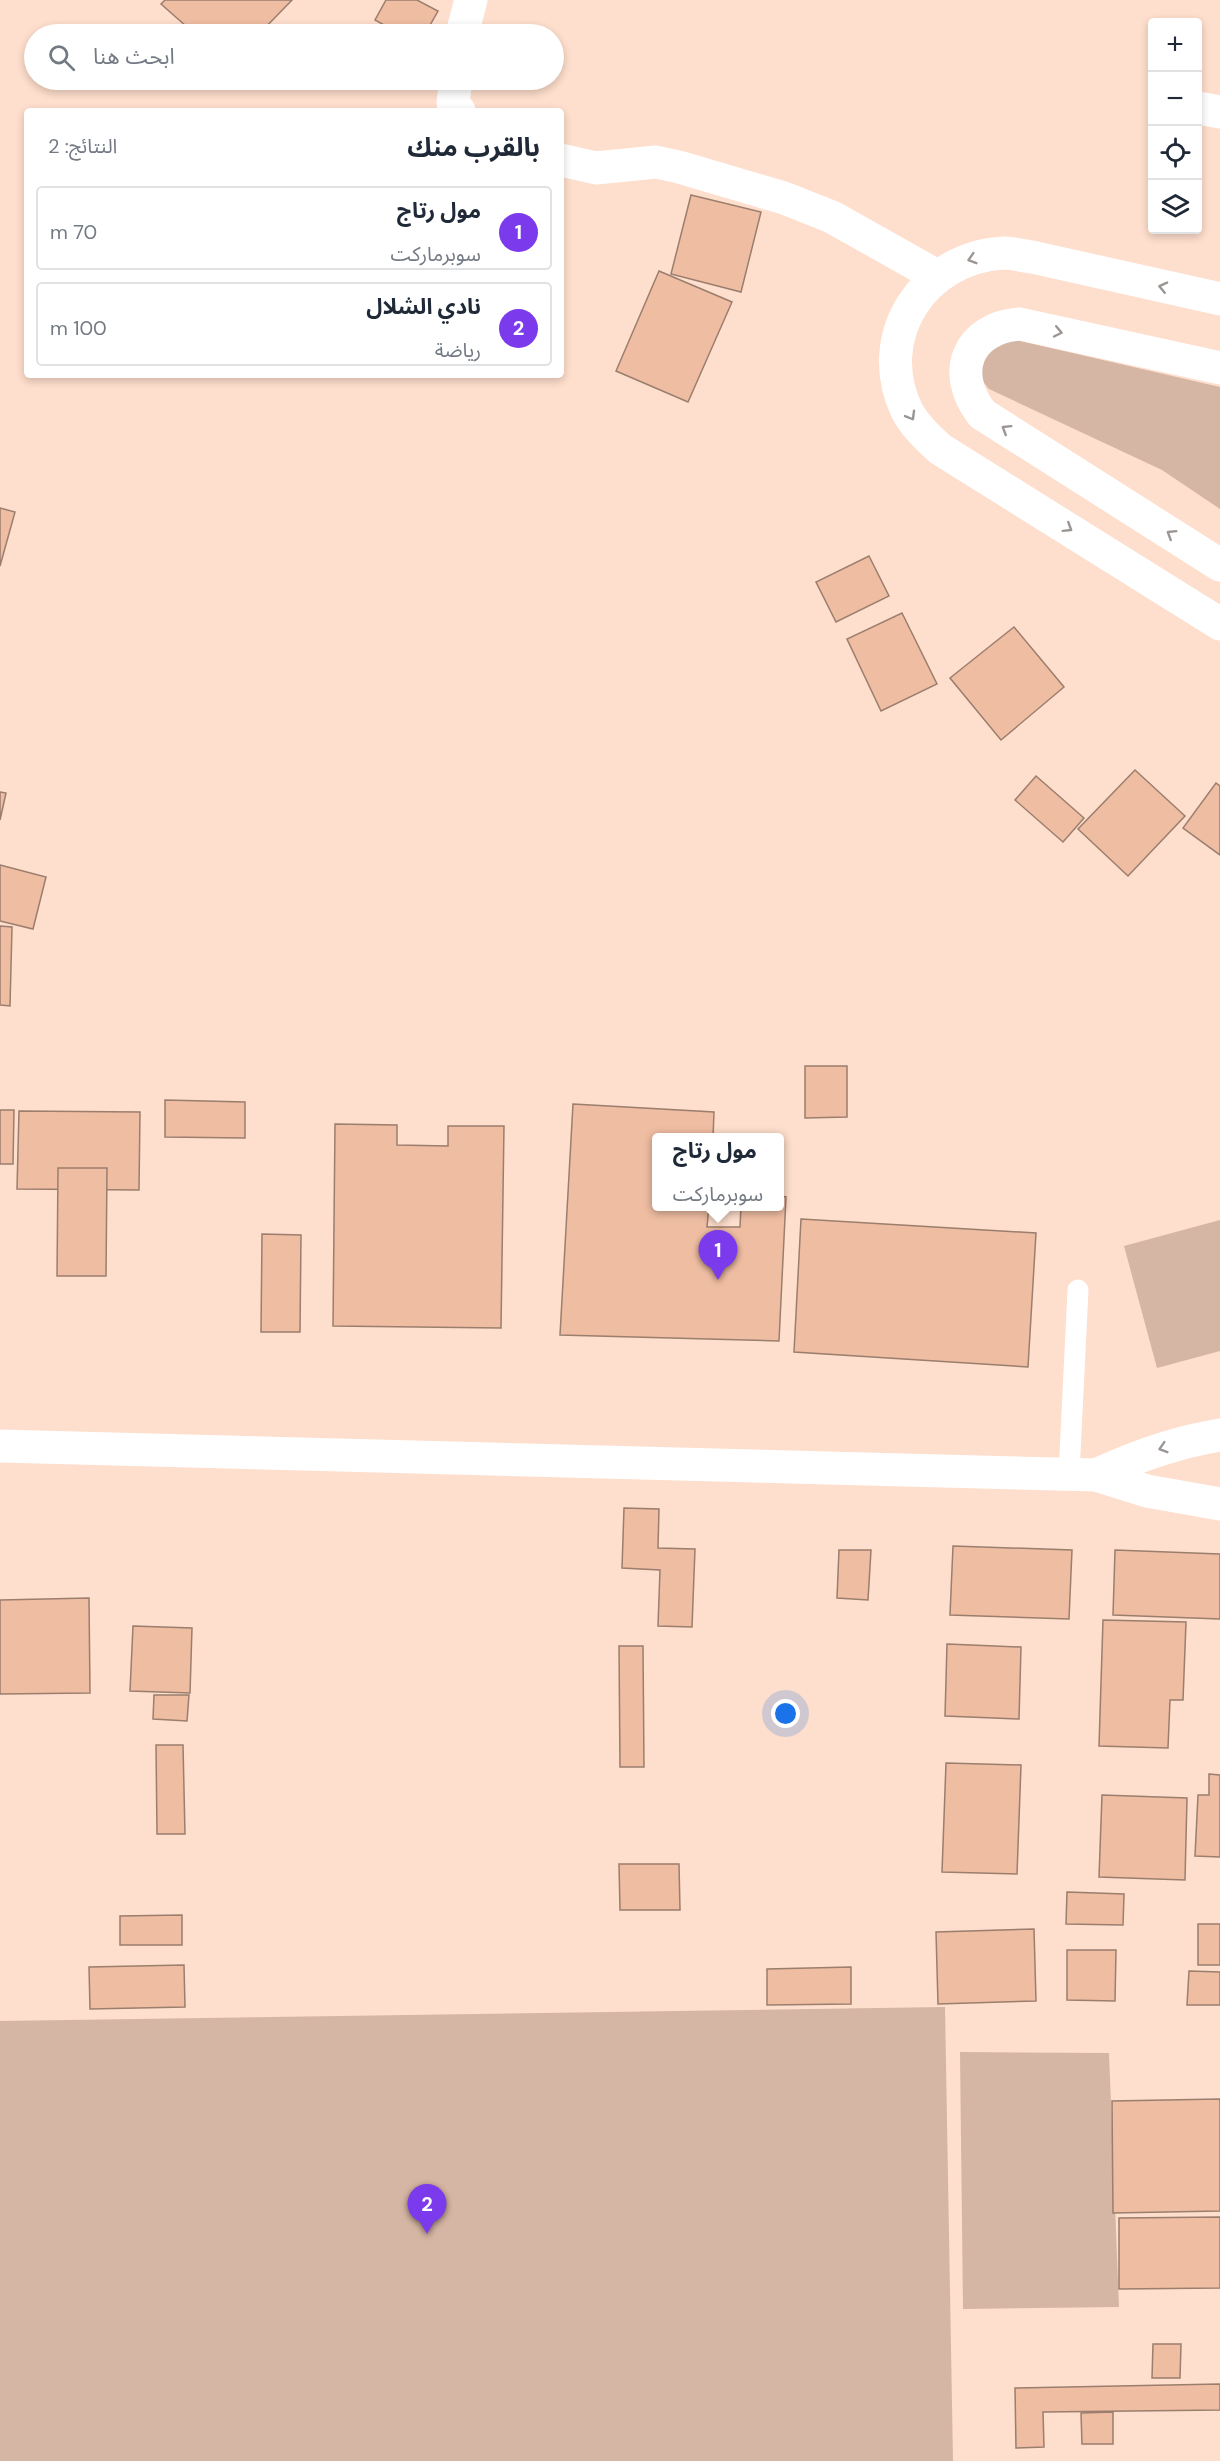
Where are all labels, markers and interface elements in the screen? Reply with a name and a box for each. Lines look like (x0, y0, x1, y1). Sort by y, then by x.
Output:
map controls (1148, 18, 1202, 234)
button: + (1148, 18, 1202, 72)
search box (24, 24, 564, 90)
icon: search (45, 41, 78, 74)
text: ابحث هنا (93, 42, 175, 71)
button: − (1148, 72, 1202, 126)
button: locate (1148, 126, 1202, 180)
text: بالقرب منك (407, 130, 540, 164)
text: النتائج: 2 (48, 133, 117, 159)
button: layers (1148, 180, 1202, 234)
text: مول رتاج (397, 196, 481, 225)
text: 70 m (50, 219, 97, 245)
text: 1 (515, 219, 522, 245)
text: سوبرماركت (390, 241, 481, 267)
one-way arrow (967, 252, 978, 264)
one-way arrow (1158, 281, 1168, 294)
text: نادي الشلال (366, 292, 481, 321)
text: 100 m (50, 315, 107, 341)
text: 2 (513, 315, 524, 341)
one-way arrow (1052, 325, 1062, 338)
text: رياضة (435, 337, 481, 363)
one-way arrow (904, 410, 915, 420)
one-way arrow (1002, 425, 1012, 437)
one-way arrow (1061, 521, 1072, 532)
one-way arrow (1167, 530, 1178, 541)
popup (652, 1133, 784, 1211)
text: مول رتاج (673, 1136, 757, 1165)
text: سوبرماركت (673, 1181, 763, 1207)
pin: 1 (698, 1230, 738, 1280)
one-way arrow (1158, 1441, 1169, 1453)
your location (771, 1699, 800, 1728)
pin: 2 (408, 2184, 446, 2234)

